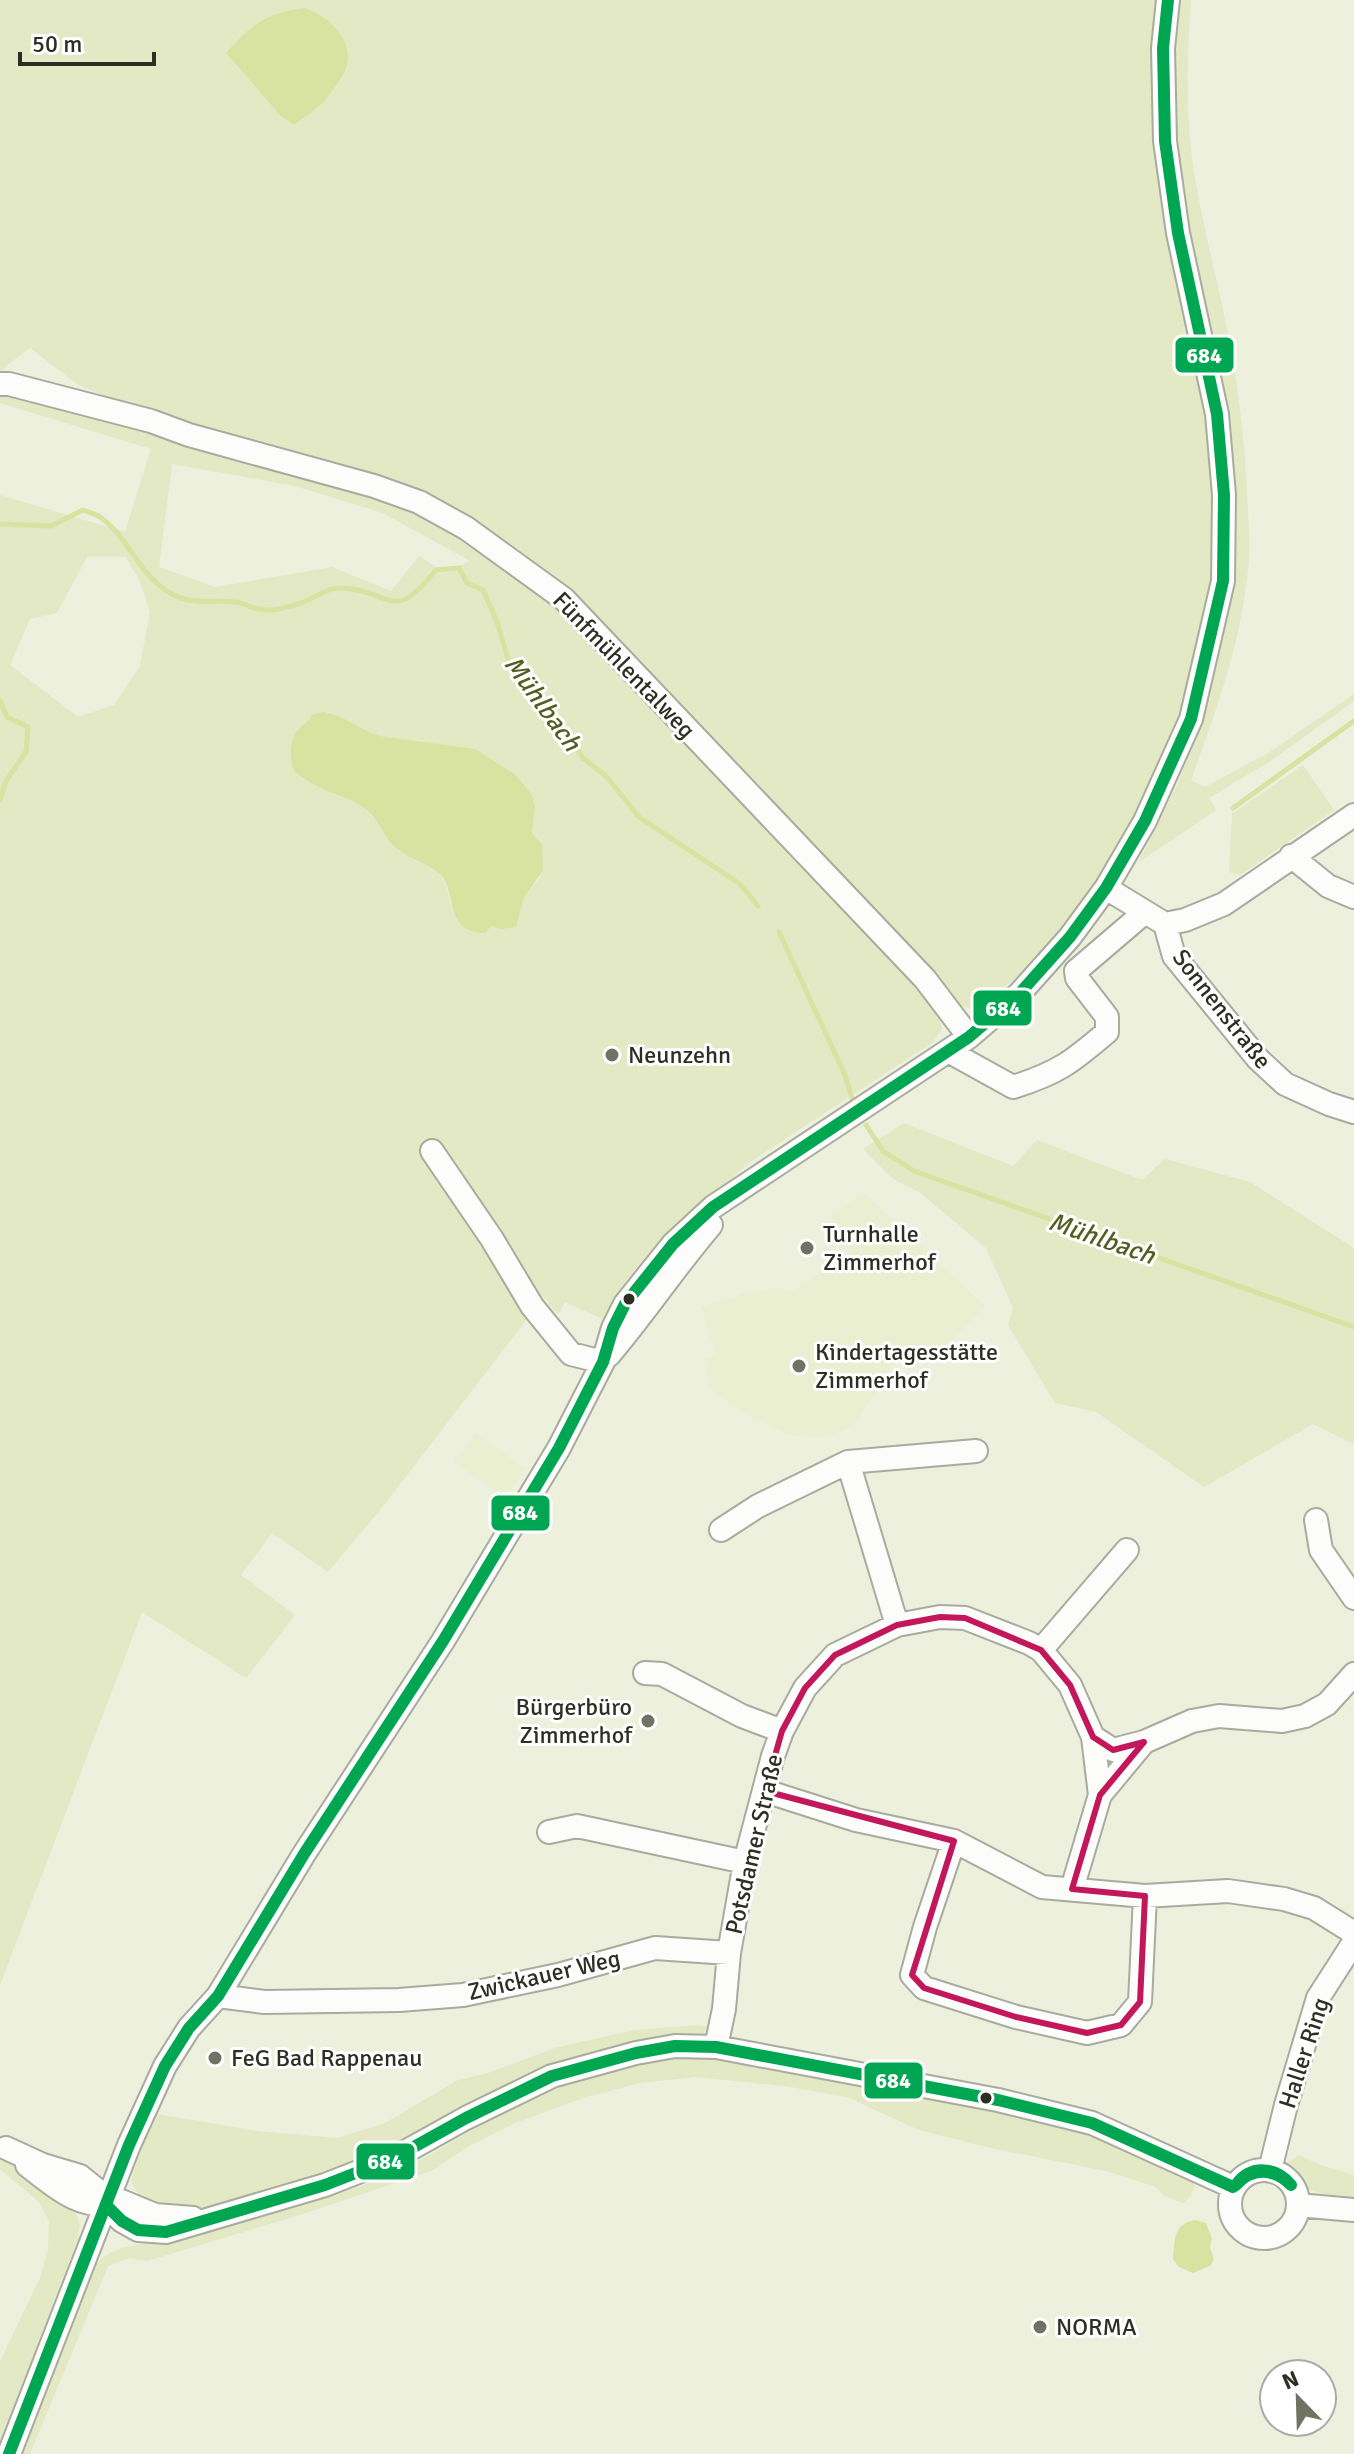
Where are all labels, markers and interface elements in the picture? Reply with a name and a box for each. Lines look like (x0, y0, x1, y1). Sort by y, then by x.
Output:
scale bar (20, 16, 154, 66)
text: 50 m (32, 29, 82, 59)
line badge: 684 (1174, 336, 1235, 374)
text: 684 (1186, 342, 1222, 369)
street label: Fünfmühlentalweg (546, 585, 702, 745)
water label: Mühlbach (497, 650, 588, 758)
street label: Sonnenstraße (1166, 943, 1278, 1075)
line badge: 684 (972, 989, 1033, 1027)
text: 684 (985, 995, 1021, 1022)
place label: Neunzehn (628, 1040, 731, 1070)
marker: Neunzehn (603, 1046, 621, 1064)
water label: Mühlbach (1044, 1206, 1160, 1272)
place label: Turnhalle Zimmerhof (823, 1219, 936, 1277)
marker: Turnhalle Zimmerhof (798, 1239, 816, 1257)
unlabelled marker (621, 1291, 637, 1307)
place label: Kindertagesstätte Zimmerhof (815, 1337, 998, 1395)
marker: Kindertagesstätte Zimmerhof (790, 1357, 808, 1375)
line badge: 684 (490, 1494, 551, 1532)
text: 684 (502, 1499, 538, 1526)
place label: Bürgerbüro Zimmerhof (516, 1692, 633, 1750)
marker: Bürgerbüro Zimmerhof (639, 1712, 657, 1730)
street label: Potsdamer Straße (719, 1751, 789, 1937)
street label: Zwickauer Weg (465, 1943, 623, 2007)
street label: Haller Ring (1272, 1994, 1336, 2112)
place label: FeG Bad Rappenau (231, 2043, 422, 2073)
marker: FeG Bad Rappenau (206, 2049, 224, 2067)
line badge: 684 (863, 2061, 924, 2100)
text: 684 (875, 2067, 911, 2094)
unlabelled marker (978, 2090, 994, 2106)
line badge: 684 (355, 2142, 416, 2181)
text: 684 (367, 2148, 403, 2175)
place label: NORMA (1056, 2312, 1137, 2342)
marker: NORMA (1031, 2318, 1049, 2336)
north arrow (1258, 2358, 1338, 2438)
text: N (1278, 2365, 1303, 2395)

